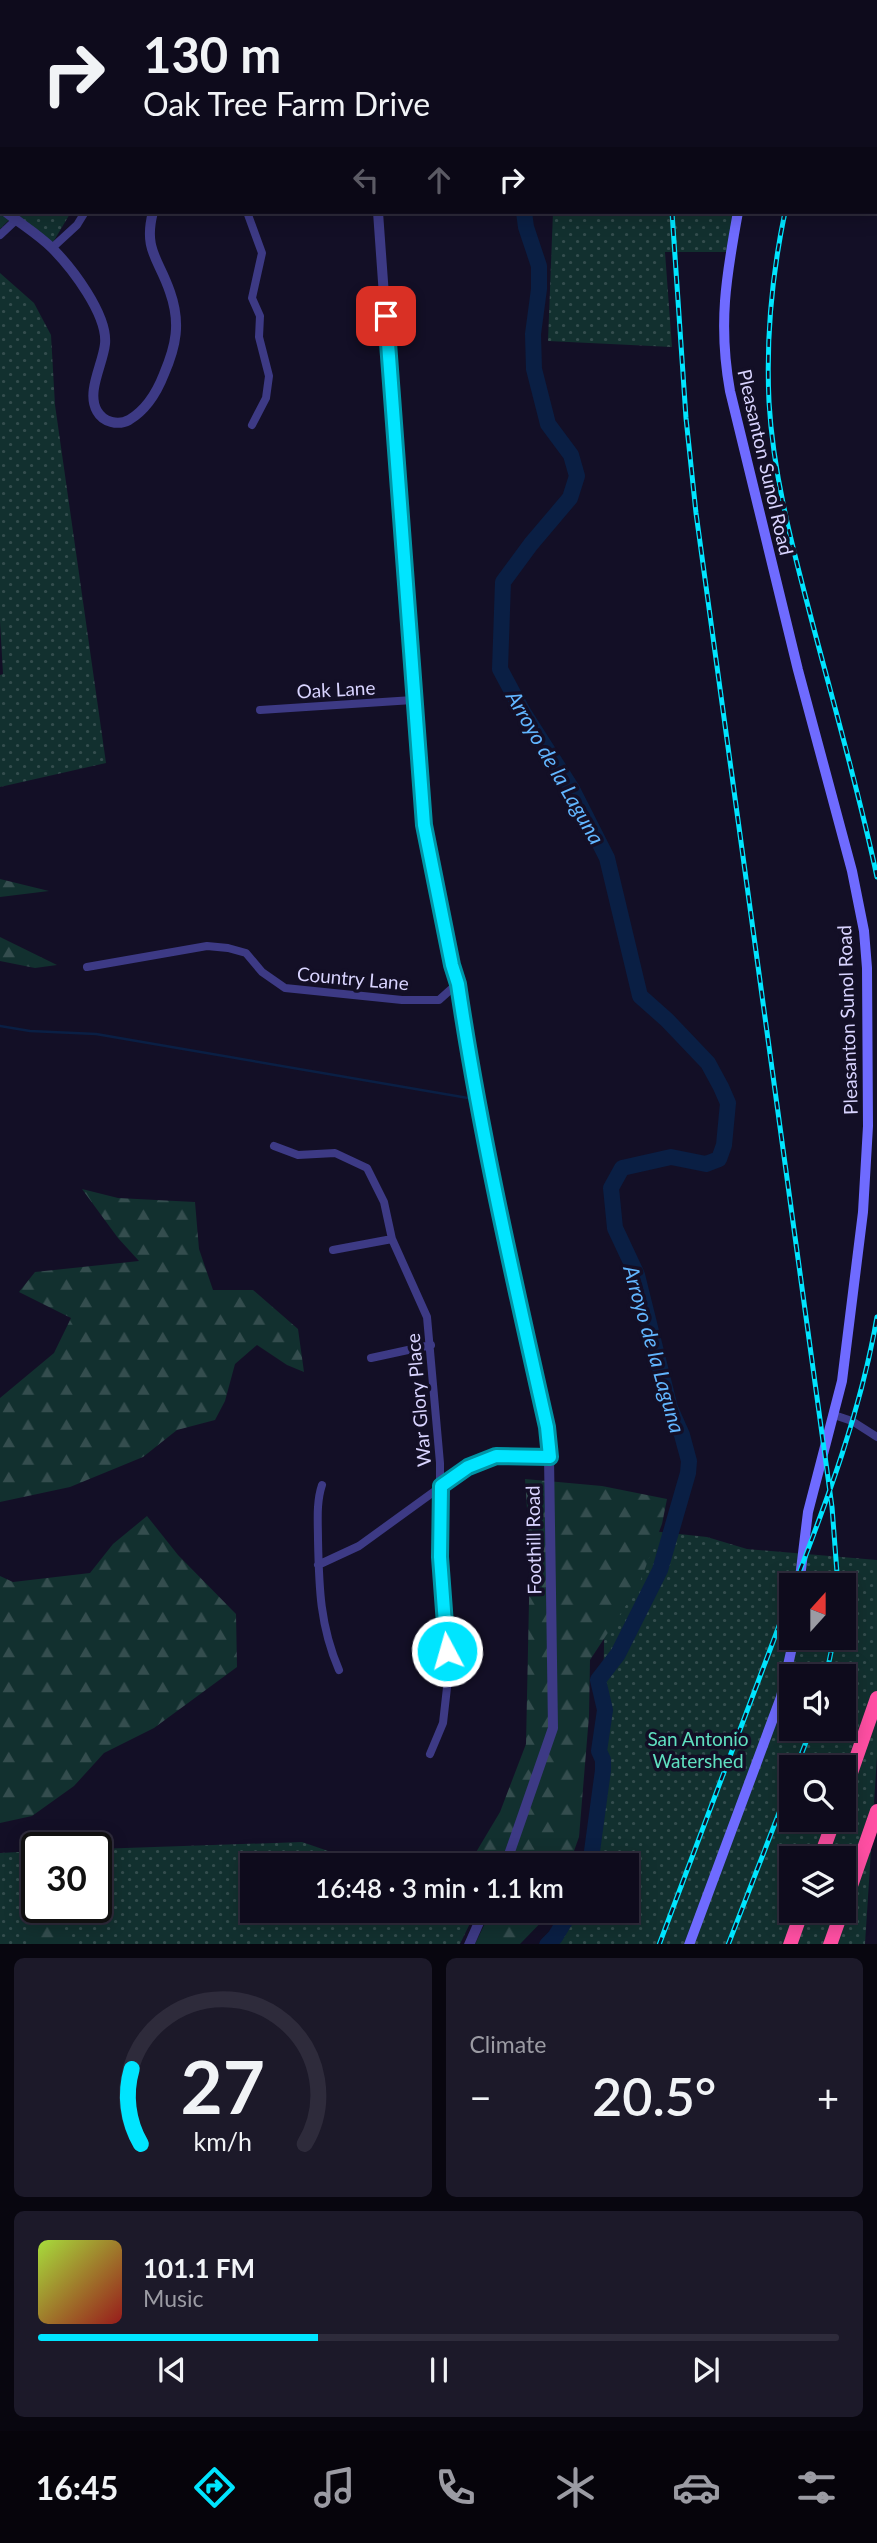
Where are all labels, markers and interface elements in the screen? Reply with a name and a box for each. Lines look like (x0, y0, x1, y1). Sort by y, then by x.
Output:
text: 130 m (143, 25, 281, 83)
icon: right (28, 28, 119, 119)
text: Oak Tree Farm Drive (143, 84, 430, 123)
icon: left (347, 161, 385, 199)
icon: ahead (420, 161, 458, 199)
icon: right (493, 161, 531, 199)
pin (356, 286, 416, 346)
icon: arrive (367, 297, 405, 335)
street label: Pleasanton Sunol Road (733, 367, 799, 557)
street label: Oak Lane (296, 675, 376, 703)
water label: Arroyo de la Laguna (501, 685, 610, 848)
street label: Pleasanton Sunol Road (832, 925, 862, 1115)
street label: Country Lane (296, 962, 410, 994)
water label: Arroyo de la Laguna (619, 1261, 691, 1436)
street label: War Glory Place (401, 1332, 435, 1468)
street label: Foothill Road (521, 1485, 545, 1595)
north arrow (779, 1573, 856, 1650)
map controls (779, 1573, 856, 1923)
position arrow (410, 1614, 484, 1688)
button: sound (779, 1664, 856, 1741)
park label: San Antonio Watershed (647, 1727, 749, 1772)
button: search (779, 1755, 856, 1832)
speed limit sign: 30 (21, 1832, 112, 1923)
button: layers (779, 1846, 856, 1923)
text: 16:48 · 3 min · 1.1 km (315, 1872, 564, 1904)
text: Climate (470, 2030, 546, 2058)
text: 27 (181, 2042, 265, 2130)
text: 20.5° (592, 2065, 716, 2127)
text: − (470, 2074, 492, 2120)
text: + (817, 2074, 839, 2120)
text: km/h (193, 2125, 252, 2155)
text: 101.1 FM (143, 2252, 255, 2284)
text: Music (143, 2284, 203, 2312)
icon: previous (153, 2351, 191, 2389)
icon: pause (420, 2351, 458, 2389)
icon: next (687, 2351, 725, 2389)
icon: directions (190, 2463, 239, 2512)
icon: music (310, 2463, 359, 2512)
icon: phone (431, 2463, 480, 2512)
icon: climate (551, 2463, 600, 2512)
icon: car (672, 2463, 721, 2512)
icon: filters (792, 2463, 841, 2512)
text: 16:45 (36, 2468, 118, 2507)

